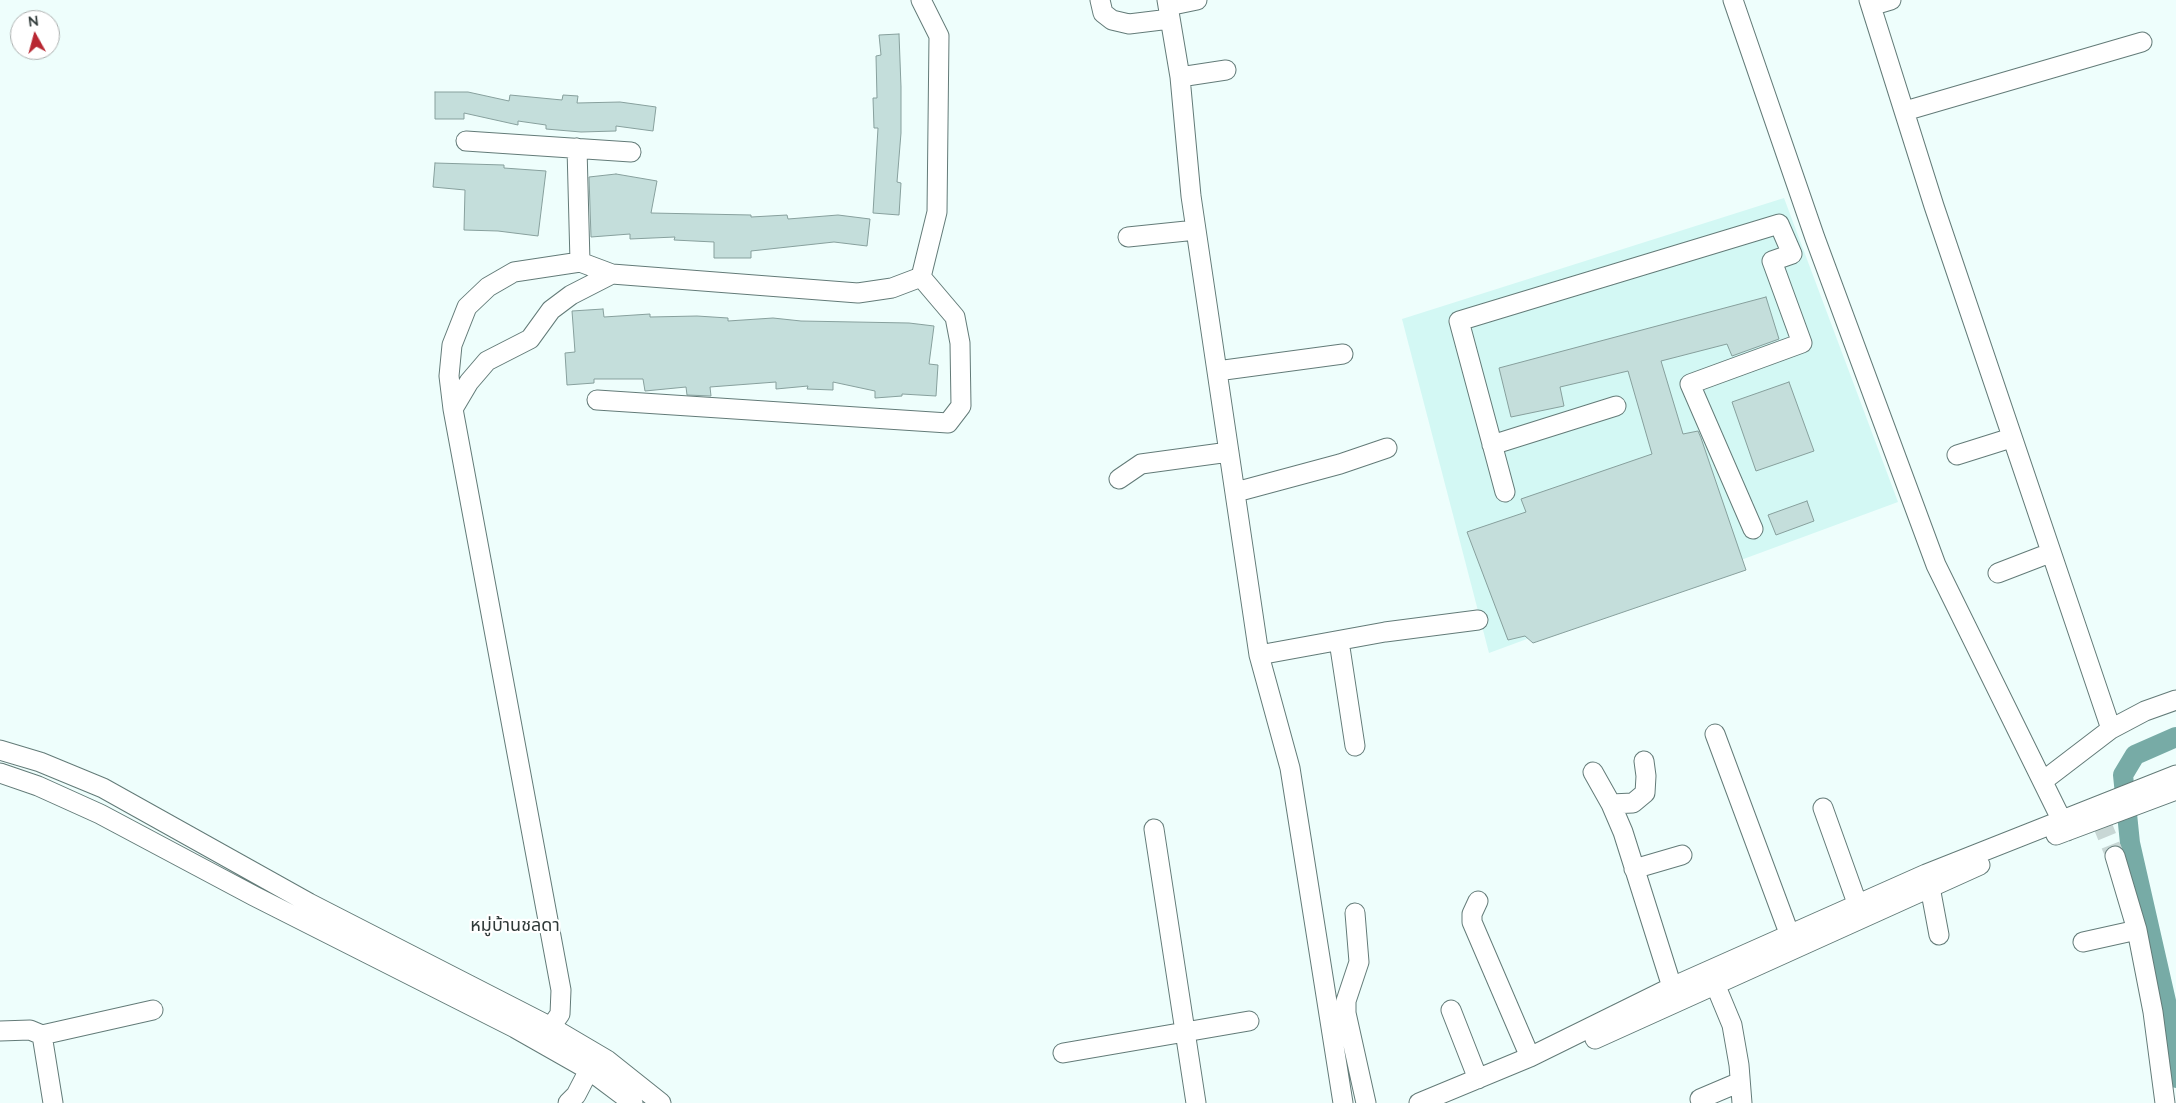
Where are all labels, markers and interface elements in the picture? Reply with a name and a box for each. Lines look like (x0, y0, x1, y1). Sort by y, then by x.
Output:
north arrow (10, 10, 60, 60)
text: N (27, 12, 40, 31)
district label: หมู่บ้านชลดา (470, 915, 560, 937)

